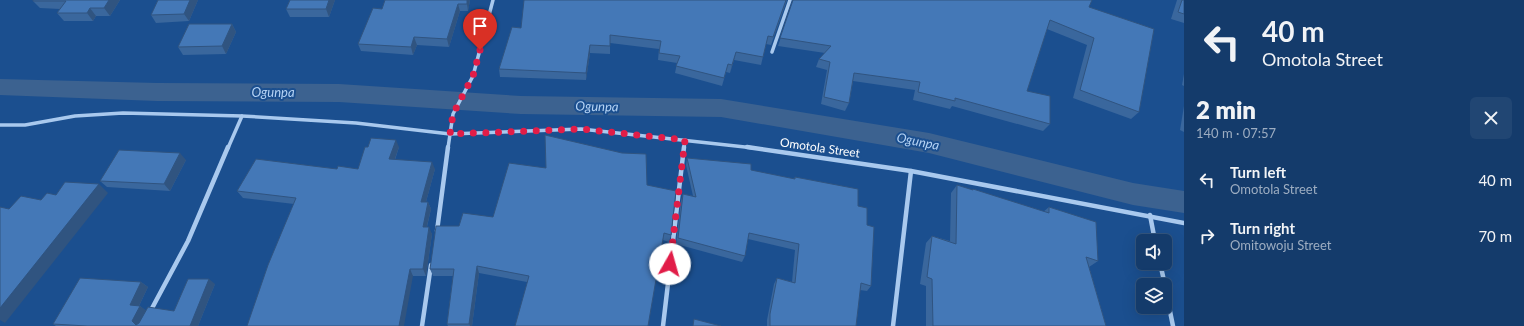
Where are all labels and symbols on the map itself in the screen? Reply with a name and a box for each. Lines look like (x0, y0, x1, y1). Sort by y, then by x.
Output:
pin (463, 9, 497, 50)
water label: Ogunpa (251, 84, 295, 100)
water label: Ogunpa (575, 98, 619, 114)
water label: Ogunpa (895, 129, 941, 153)
street label: Omotola Street (779, 134, 862, 161)
position arrow (649, 243, 691, 285)

